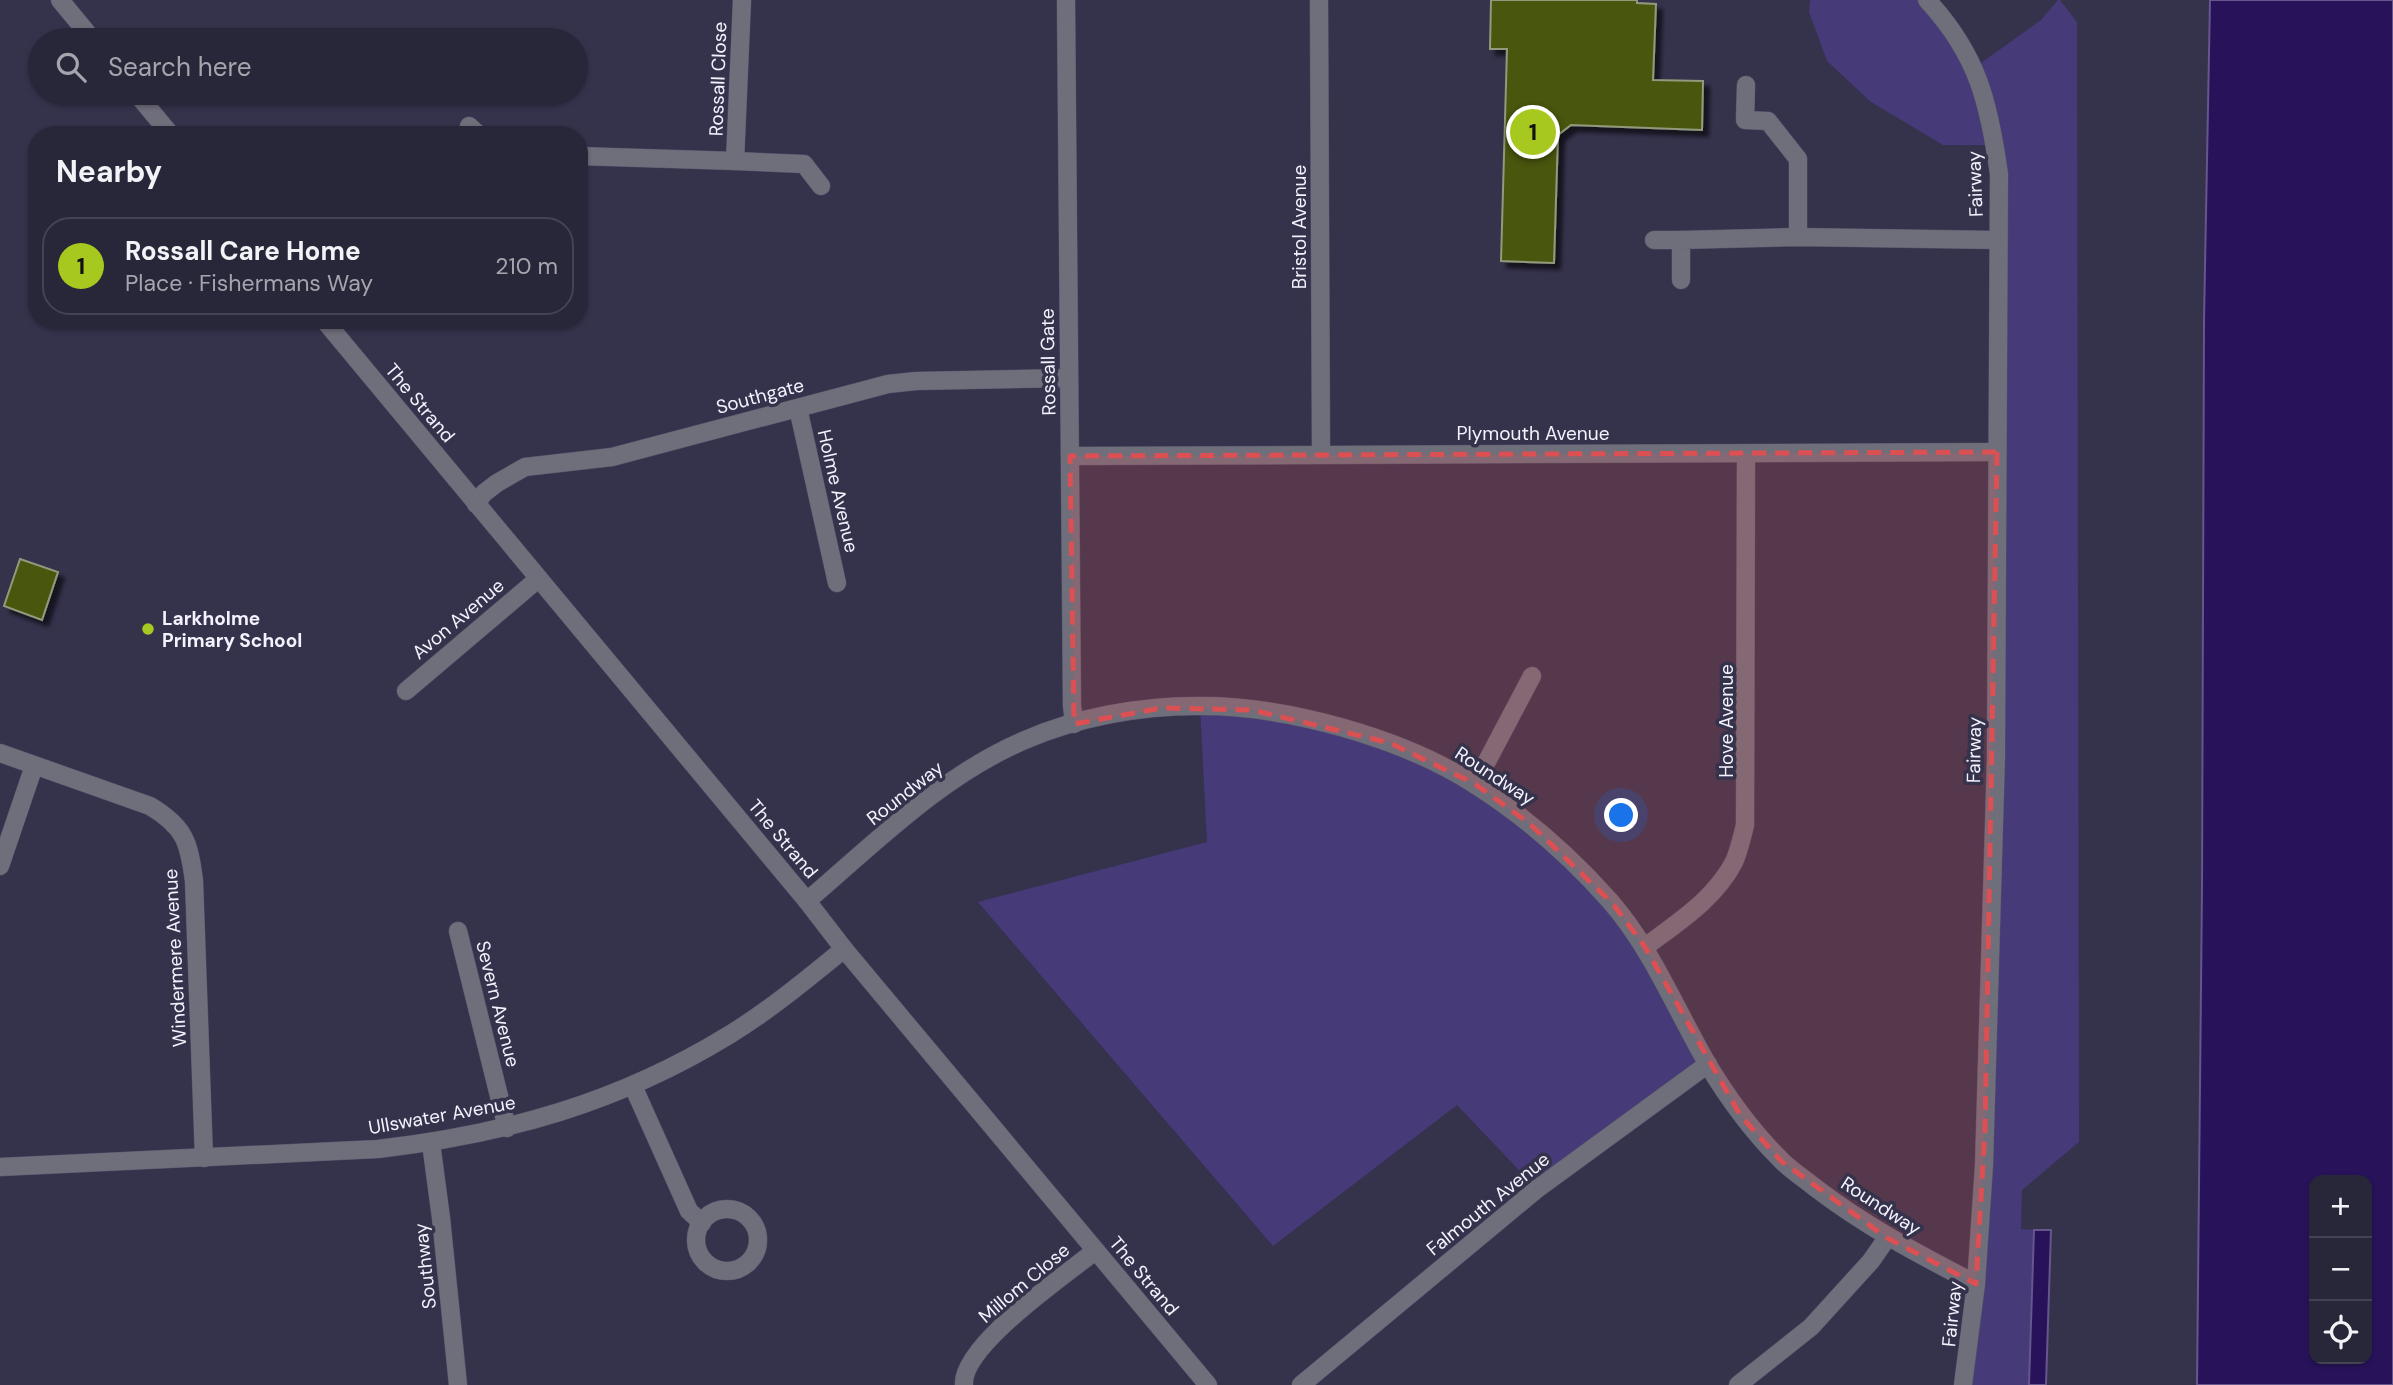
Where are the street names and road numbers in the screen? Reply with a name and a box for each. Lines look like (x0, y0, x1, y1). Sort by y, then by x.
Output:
street label: Rossall Close (704, 21, 732, 137)
street label: Fairway (1961, 150, 1989, 218)
street label: Bristol Avenue (1287, 165, 1312, 289)
street label: Rossall Gate (1035, 308, 1061, 416)
street label: The Strand (380, 358, 460, 448)
street label: Southgate (713, 372, 807, 420)
street label: Plymouth Avenue (1457, 421, 1609, 446)
street label: Holme Avenue (812, 427, 864, 555)
street label: Avon Avenue (407, 573, 509, 665)
street label: Hove Avenue (1714, 664, 1739, 778)
street label: Fairway (1961, 716, 1987, 783)
street label: Roundway (1450, 741, 1540, 811)
street label: Roundway (862, 755, 949, 831)
street label: The Strand (743, 794, 823, 884)
street label: Windermere Avenue (158, 868, 192, 1048)
street label: Severn Avenue (470, 938, 526, 1070)
street label: Ullswater Avenue (366, 1090, 518, 1140)
street label: Falmouth Avenue (1421, 1147, 1555, 1261)
street label: Roundway (1836, 1171, 1926, 1241)
street label: Southway (408, 1221, 442, 1310)
street label: The Strand (1104, 1231, 1184, 1321)
street label: Millom Close (973, 1238, 1075, 1328)
street label: Fairway (1936, 1279, 1968, 1348)

